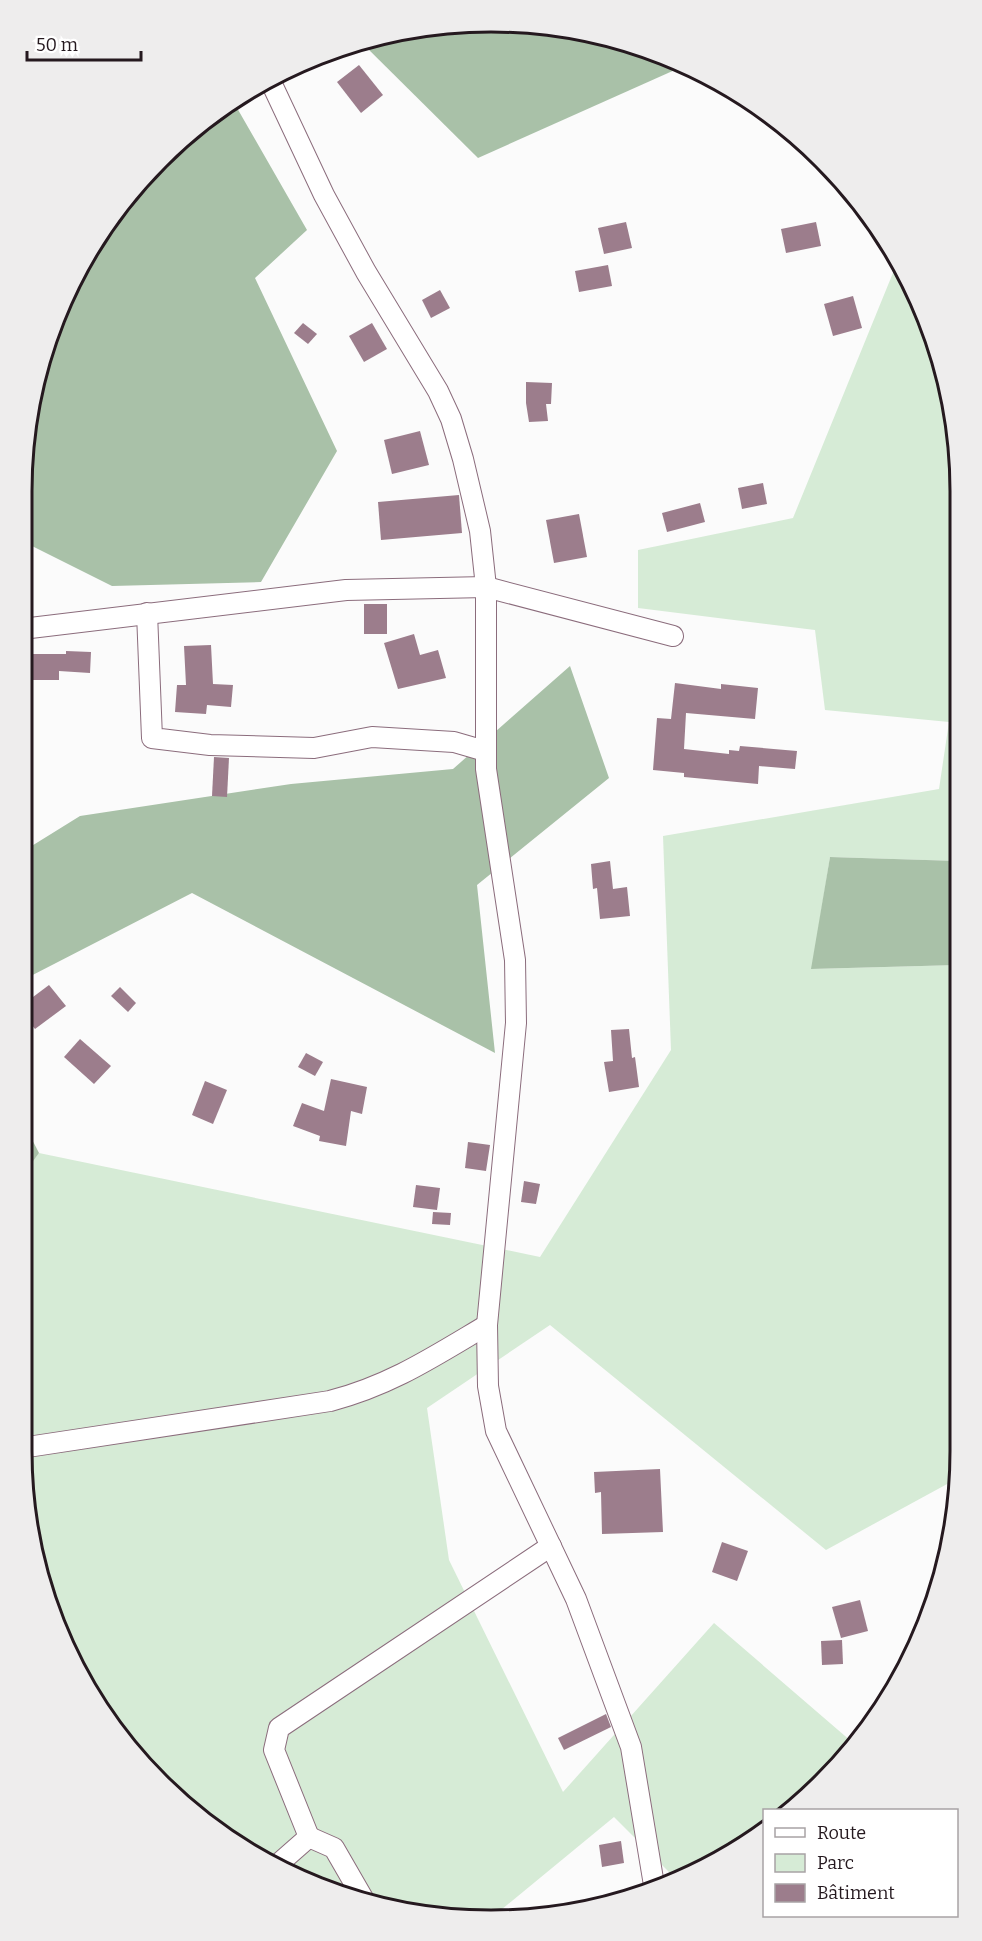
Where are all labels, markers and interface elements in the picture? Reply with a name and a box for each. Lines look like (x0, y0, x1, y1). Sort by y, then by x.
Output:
scale bar (27, 24, 141, 62)
text: 50 m (36, 34, 78, 56)
legend (763, 1809, 958, 1917)
text: Route (817, 1822, 866, 1844)
text: Parc (817, 1852, 854, 1874)
text: Bâtiment (817, 1882, 895, 1904)

